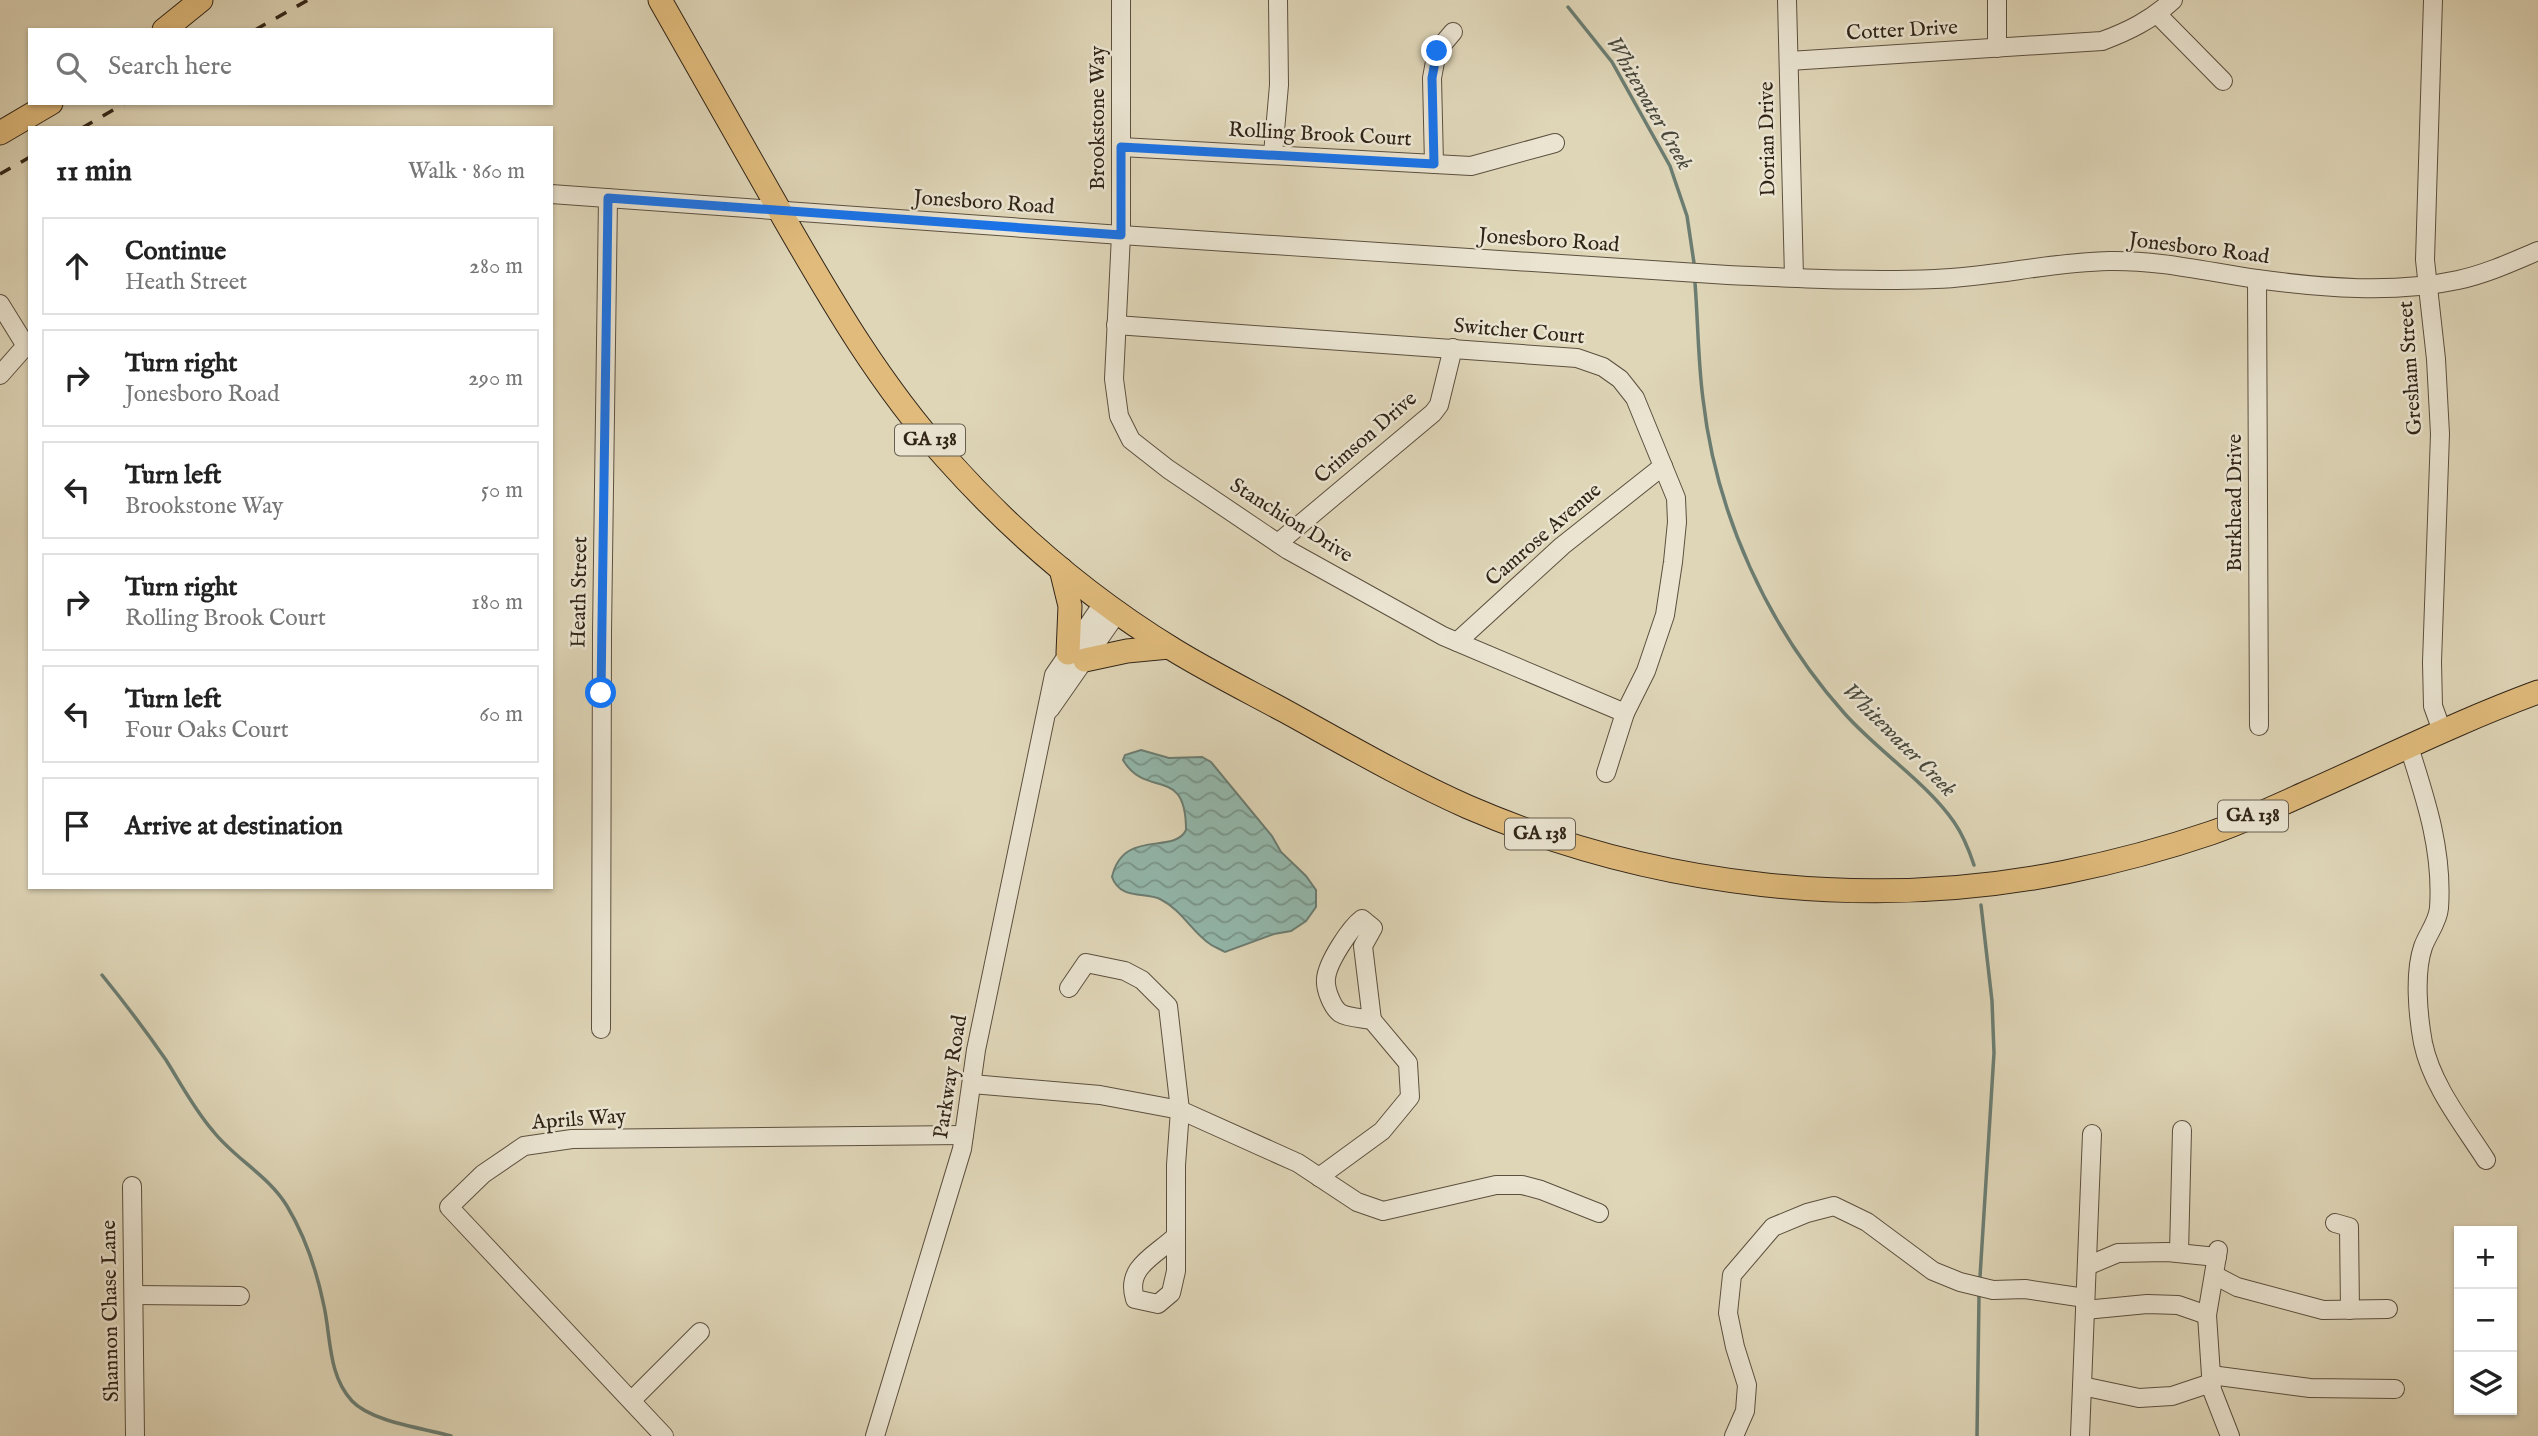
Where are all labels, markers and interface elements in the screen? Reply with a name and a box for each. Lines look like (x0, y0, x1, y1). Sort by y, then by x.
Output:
street label: Cotter Drive (1846, 15, 1959, 47)
search box (28, 28, 553, 105)
water label: Whitewater Creek (1599, 31, 1699, 175)
route end (1421, 35, 1452, 66)
street label: Brookstone Way (1085, 45, 1112, 190)
icon: search (52, 48, 90, 86)
text: Search here (108, 50, 232, 83)
street label: Dorian Drive (1753, 81, 1783, 197)
street label: Rolling Brook Court (1228, 117, 1412, 153)
text: 11 min (56, 153, 132, 191)
text: Walk · 860 m (408, 157, 525, 186)
street label: Jonesboro Road (911, 184, 1056, 221)
street label: Jonesboro Road (1476, 222, 1621, 259)
street label: Jonesboro Road (2125, 227, 2271, 271)
text: Continue (125, 235, 226, 268)
icon: ahead (58, 247, 96, 285)
text: 280 m (469, 252, 523, 281)
text: Heath Street (125, 268, 247, 297)
street label: Gresham Street (2393, 300, 2429, 436)
street label: Switcher Court (1452, 313, 1586, 351)
text: Turn right (125, 347, 238, 380)
icon: right (58, 359, 96, 397)
text: 290 m (468, 364, 523, 393)
text: Jonesboro Road (125, 380, 279, 409)
street label: Crimson Drive (1309, 386, 1423, 490)
road number: GA 138 (895, 424, 965, 456)
street label: Burkhead Drive (2222, 434, 2249, 572)
text: Turn left (125, 459, 222, 492)
icon: left (58, 471, 96, 509)
street label: Stanchion Drive (1225, 472, 1358, 570)
text: 50 m (481, 476, 523, 505)
street label: Camrose Avenue (1480, 477, 1608, 593)
text: Brookstone Way (125, 492, 283, 521)
street label: Heath Street (566, 536, 594, 648)
text: Turn right (125, 571, 238, 604)
icon: right (58, 583, 96, 621)
text: 180 m (471, 588, 523, 617)
text: Rolling Brook Court (125, 604, 326, 633)
route start (585, 677, 616, 708)
water label: Whitewater Creek (1836, 677, 1962, 803)
text: Turn left (125, 683, 222, 716)
icon: left (58, 695, 96, 733)
text: 60 m (479, 700, 523, 729)
text: Four Oaks Court (125, 716, 289, 745)
road number: GA 138 (2218, 800, 2288, 832)
icon: arrive (58, 807, 96, 845)
text: Arrive at destination (125, 810, 343, 843)
road number: GA 138 (1505, 818, 1575, 849)
street label: Parkway Road (928, 1012, 974, 1141)
street label: Aprils Way (530, 1103, 628, 1137)
street label: Shannon Chase Lane (96, 1219, 126, 1402)
map controls (2454, 1226, 2517, 1415)
button: + (2454, 1226, 2517, 1289)
button: − (2454, 1289, 2517, 1352)
button: layers (2454, 1352, 2517, 1415)

